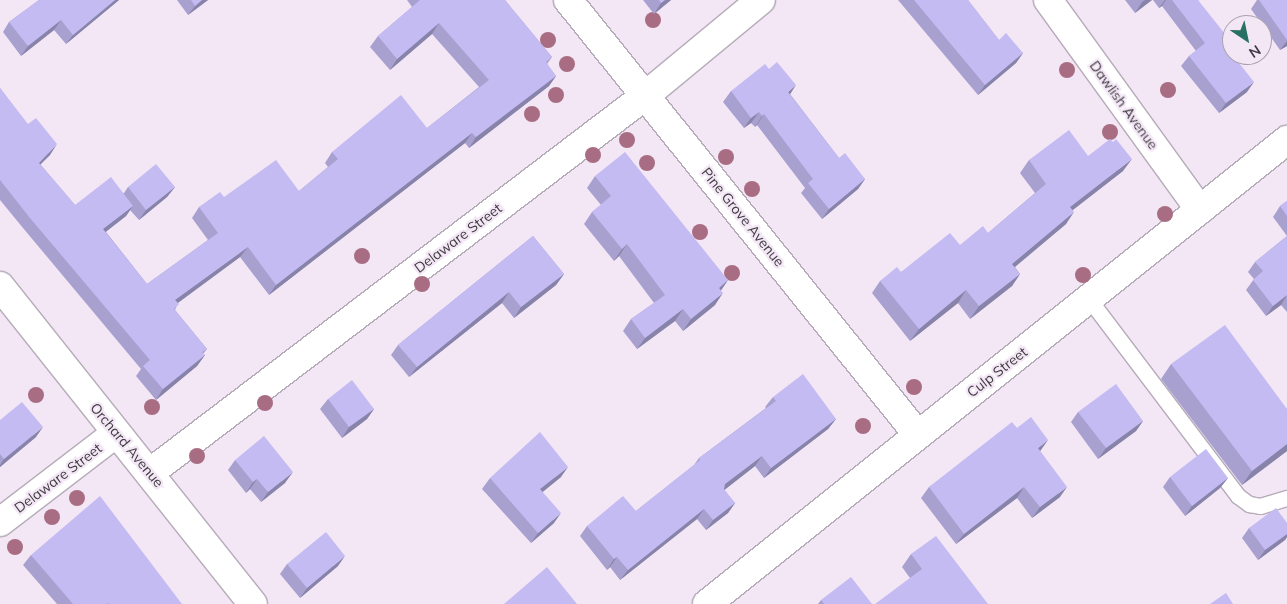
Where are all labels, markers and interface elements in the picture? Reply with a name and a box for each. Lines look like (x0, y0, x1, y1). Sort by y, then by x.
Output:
north arrow (1222, 15, 1272, 65)
text: N (1245, 41, 1264, 62)
street label: Dawlish Avenue (1086, 58, 1162, 152)
street label: Pine Grove Avenue (698, 164, 788, 270)
street label: Delaware Street (411, 200, 505, 276)
street label: Culp Street (964, 343, 1030, 401)
street label: Orchard Avenue (87, 399, 167, 491)
street label: Delaware Street (11, 440, 105, 516)

